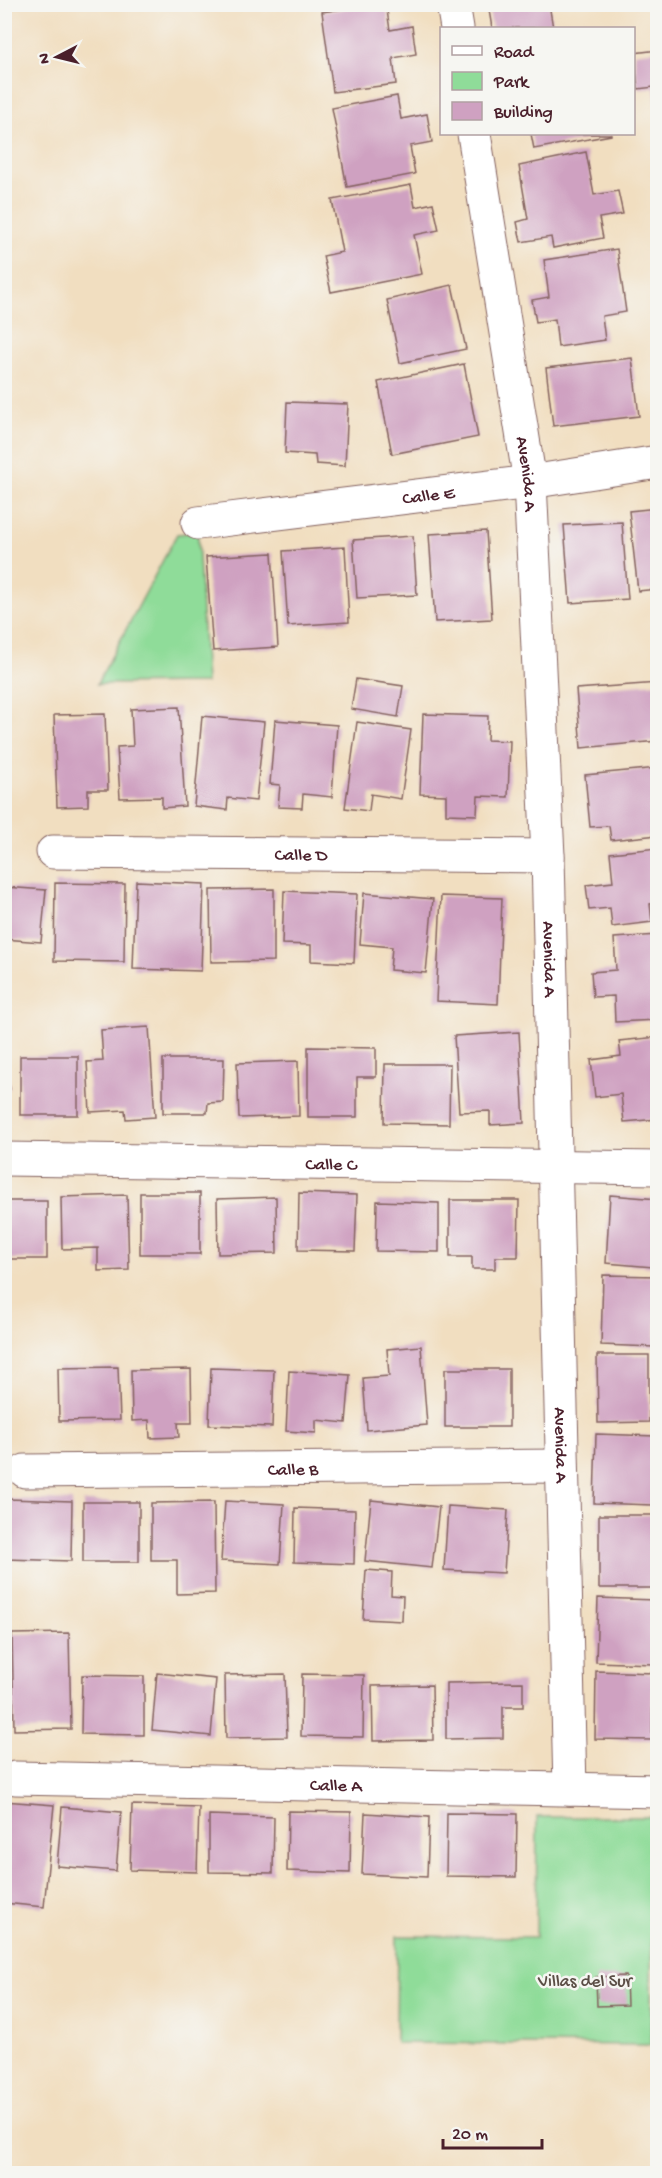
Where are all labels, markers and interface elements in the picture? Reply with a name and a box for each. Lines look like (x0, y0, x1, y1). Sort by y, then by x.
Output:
north arrow (27, 27, 87, 87)
legend (440, 27, 635, 135)
text: Road (494, 43, 535, 64)
text: N (35, 52, 56, 65)
text: Park (493, 73, 530, 94)
text: Building (493, 103, 553, 124)
street label: Avenida A (510, 435, 539, 513)
street label: Calle E (401, 483, 457, 511)
street label: Calle D (274, 846, 328, 867)
street label: Avenida A (537, 921, 559, 999)
street label: Calle C (305, 1155, 358, 1177)
street label: Avenida A (548, 1407, 571, 1484)
street label: Calle B (268, 1460, 319, 1482)
street label: Calle A (310, 1776, 363, 1798)
park label: Villas del Sur (537, 1972, 634, 1993)
scale bar (443, 2112, 542, 2150)
text: 20 m (452, 2125, 488, 2146)

